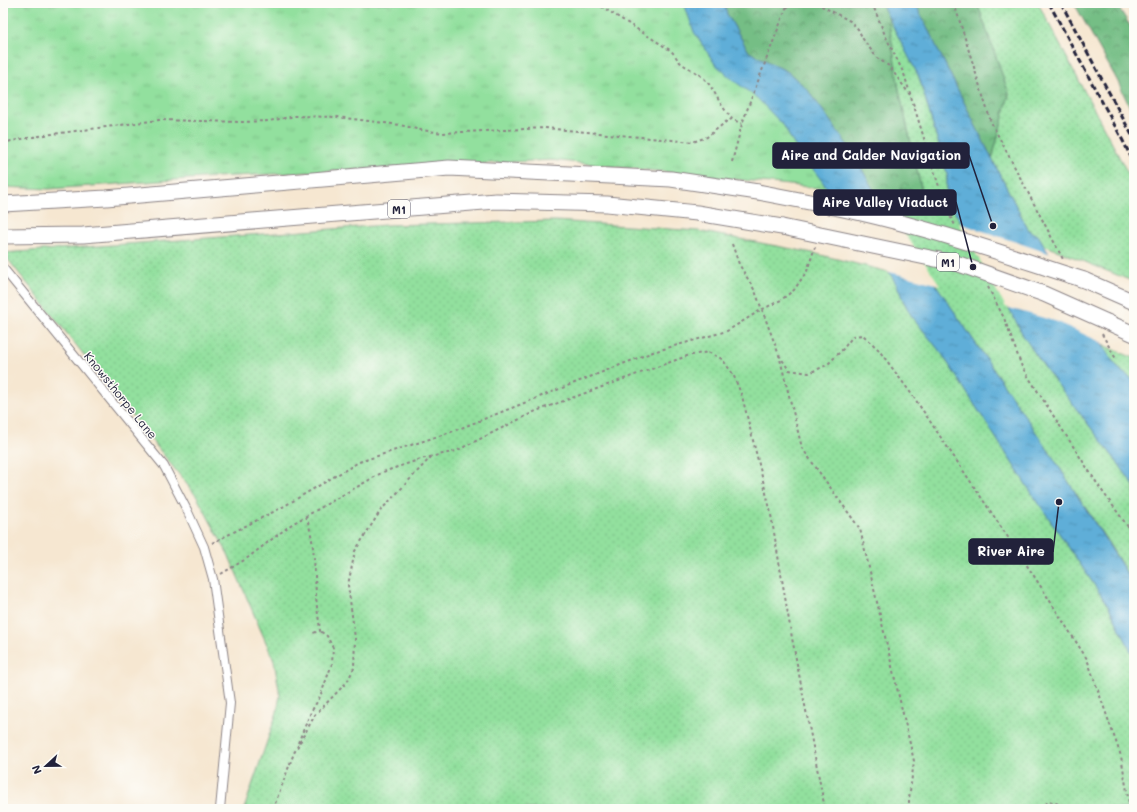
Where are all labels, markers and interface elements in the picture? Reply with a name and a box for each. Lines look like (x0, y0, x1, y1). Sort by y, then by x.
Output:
callout: Aire and Calder Navigation (773, 143, 969, 168)
text: Aire and Calder Navigation (781, 146, 961, 163)
callout: Aire Valley Viaduct (814, 190, 956, 215)
text: Aire Valley Viaduct (822, 193, 948, 211)
road number: M1 (388, 200, 410, 218)
road number: M1 (937, 253, 959, 271)
street label: Knowsthorpe Lane (81, 348, 161, 442)
callout: River Aire (969, 539, 1053, 564)
text: River Aire (977, 542, 1045, 559)
north arrow (26, 746, 66, 786)
text: N (28, 763, 45, 777)

